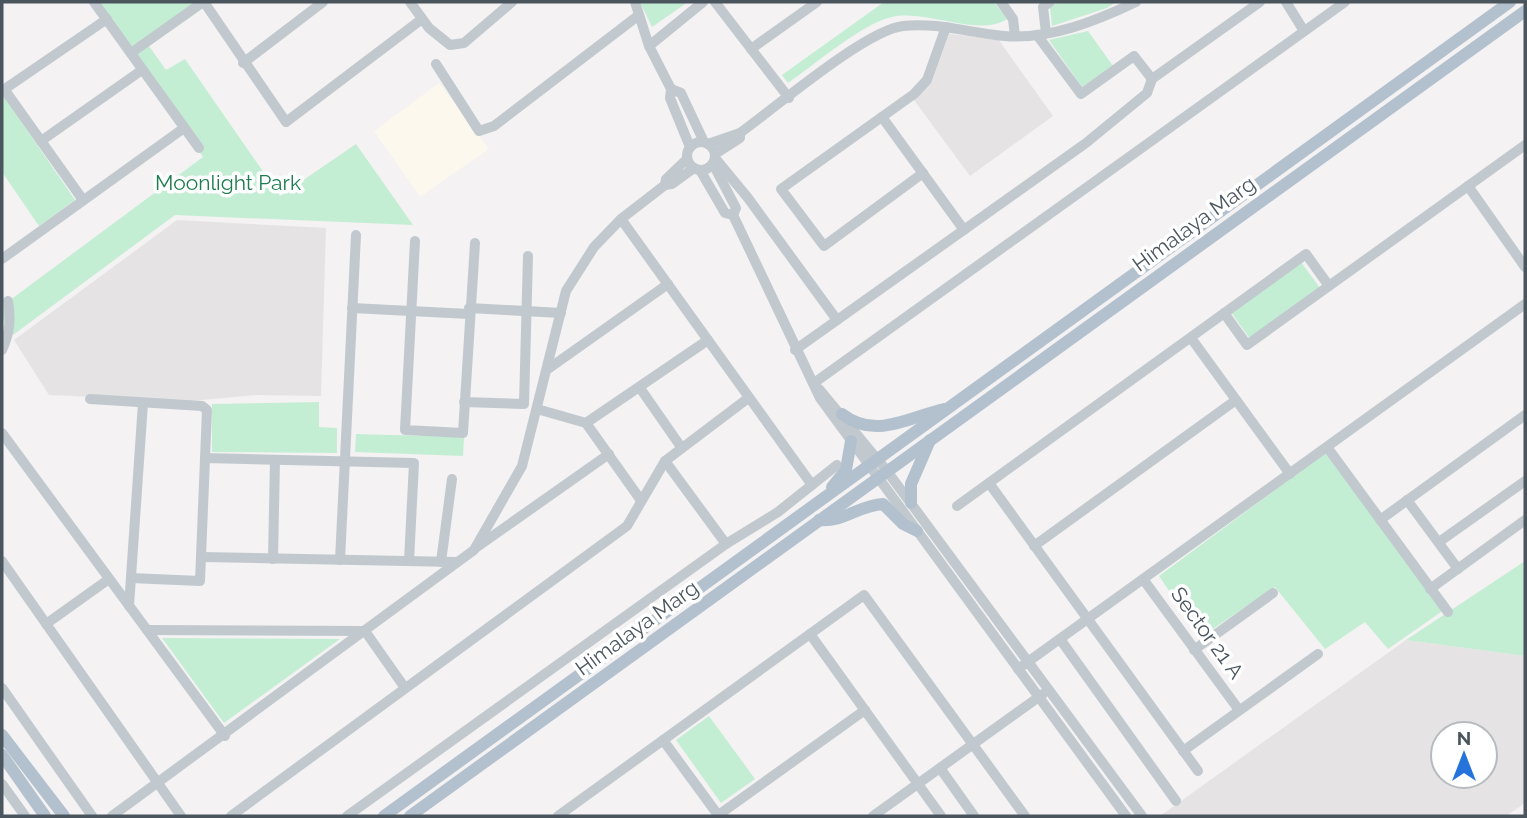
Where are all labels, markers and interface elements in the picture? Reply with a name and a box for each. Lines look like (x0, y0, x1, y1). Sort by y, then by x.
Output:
park label: Moonlight Park (155, 170, 301, 195)
street label: Himalaya Marg (1128, 171, 1260, 276)
street label: Himalaya Marg (571, 575, 703, 680)
street label: Sector 21 A (1166, 582, 1249, 683)
north arrow (1429, 720, 1499, 790)
text: N (1457, 727, 1471, 749)

